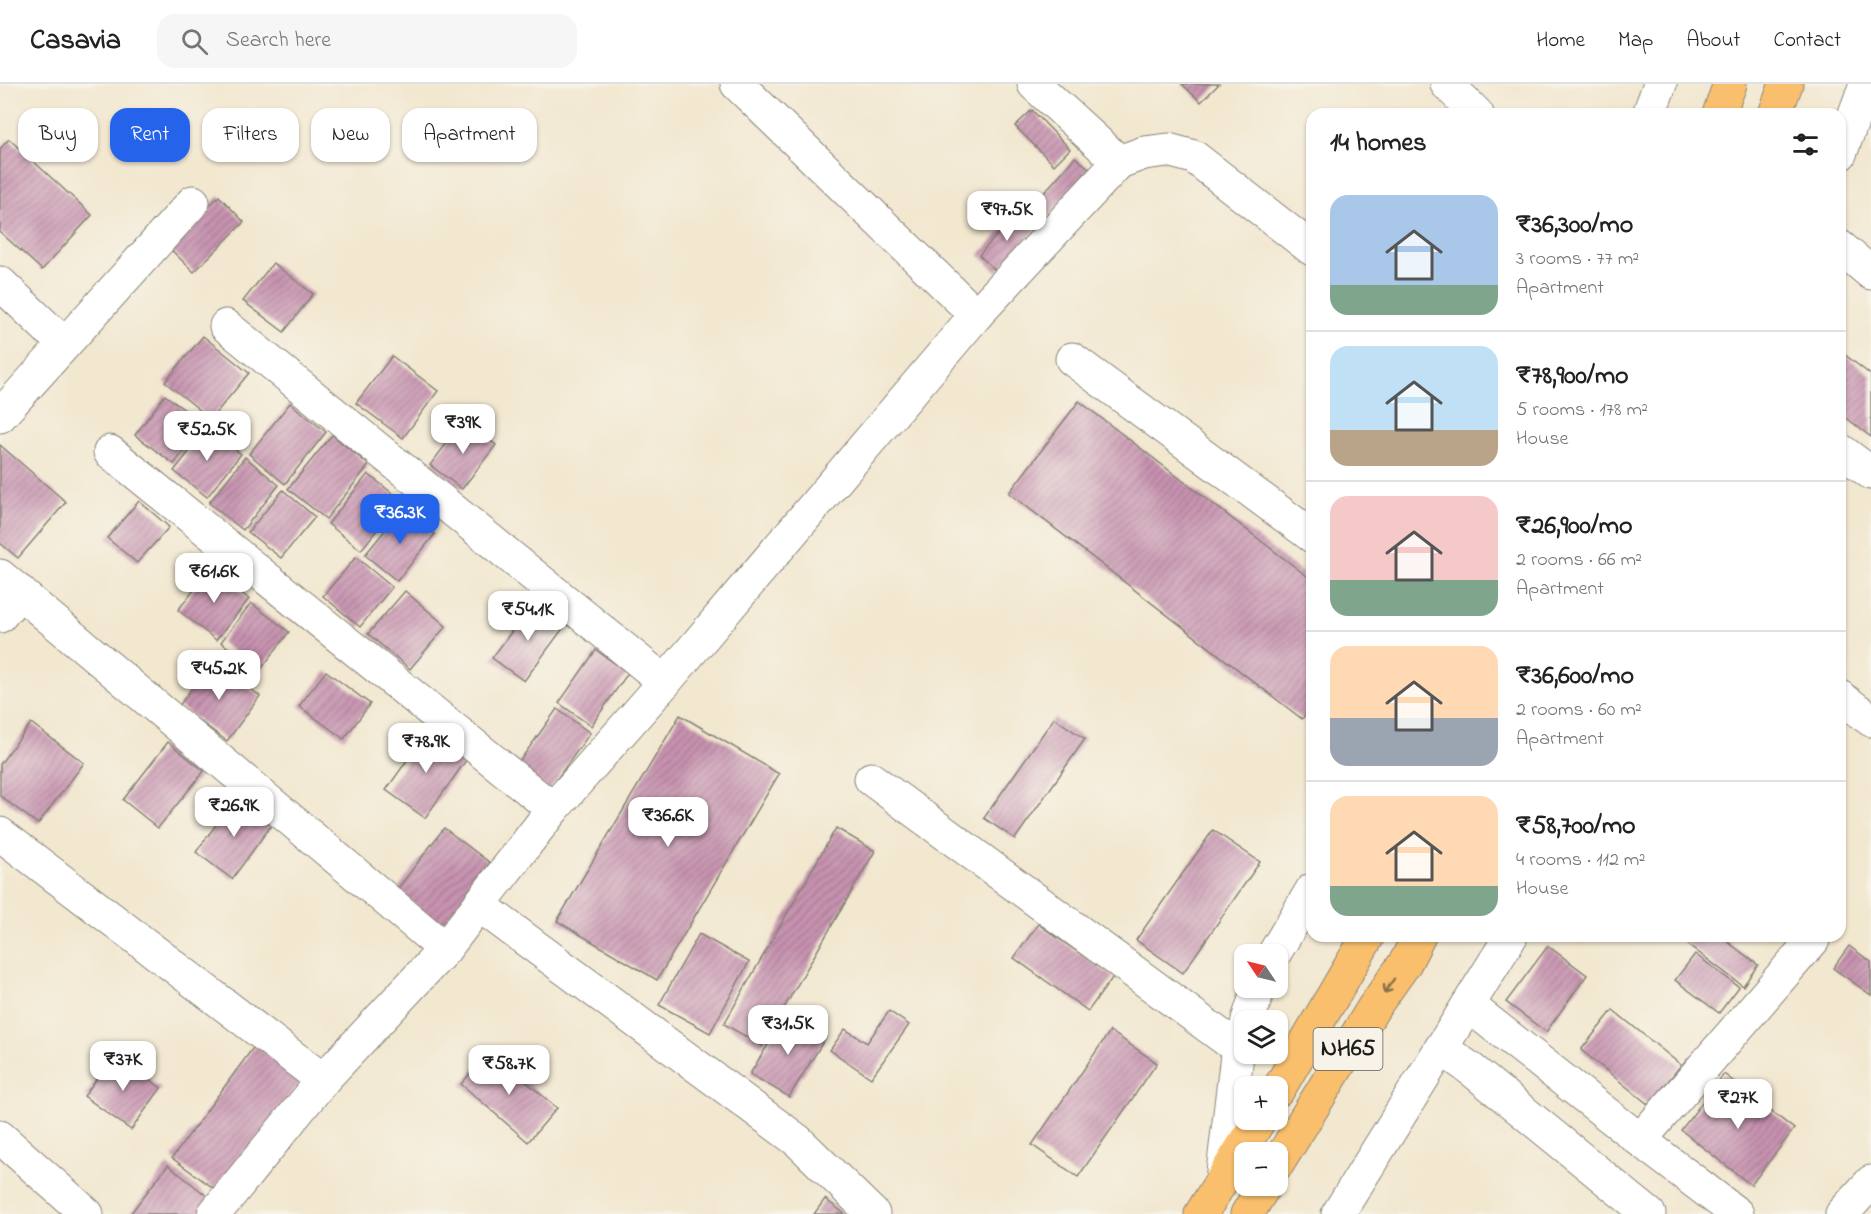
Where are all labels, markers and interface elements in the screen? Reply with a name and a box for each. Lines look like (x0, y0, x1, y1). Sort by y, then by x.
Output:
search box (157, 14, 577, 68)
text: Casavia (30, 21, 121, 62)
icon: search (178, 25, 211, 58)
text: Search here (226, 25, 331, 57)
text: Home (1536, 26, 1585, 56)
text: Map (1618, 26, 1653, 56)
text: About (1686, 26, 1740, 56)
text: Contact (1773, 26, 1841, 56)
chip: Buy (18, 108, 98, 162)
chip: Rent (110, 108, 190, 162)
chip: Filters (202, 108, 299, 162)
chip: New (311, 108, 390, 162)
chip: Apartment (402, 108, 537, 162)
text: 14 homes (1330, 125, 1426, 163)
icon: filters (1789, 128, 1822, 161)
pin: ₹97.5K (958, 191, 1056, 242)
text: ₹97.5K (981, 196, 1033, 225)
text: ₹36,300/mo (1516, 207, 1633, 245)
icon: home (1378, 219, 1450, 291)
text: 3 rooms · 77 m² (1516, 245, 1639, 274)
text: Apartment (1516, 274, 1604, 303)
text: ₹78,900/mo (1516, 358, 1629, 396)
icon: home (1378, 370, 1450, 442)
text: 5 rooms · 178 m² (1516, 396, 1648, 425)
pin: ₹39K (427, 404, 499, 455)
text: ₹39K (445, 409, 481, 438)
pin: ₹52.5K (158, 411, 256, 462)
text: ₹52.5K (178, 416, 236, 445)
text: House (1516, 425, 1569, 454)
pin: ₹36.3K (351, 494, 449, 545)
text: ₹36.3K (374, 499, 426, 528)
text: ₹26,900/mo (1516, 508, 1632, 546)
icon: home (1378, 520, 1450, 592)
text: 2 rooms · 66 m² (1516, 546, 1642, 575)
pin: ₹61.6K (165, 553, 263, 604)
text: ₹61.6K (189, 558, 239, 587)
text: Apartment (1516, 575, 1604, 604)
pin: ₹54.1K (479, 591, 577, 642)
text: ₹54.1K (502, 596, 554, 625)
pin: ₹45.2K (170, 650, 268, 701)
text: ₹45.2K (191, 655, 247, 684)
text: ₹36,600/mo (1516, 658, 1634, 696)
icon: home (1378, 670, 1450, 742)
text: 2 rooms · 60 m² (1516, 696, 1642, 725)
pin: ₹78.9K (377, 723, 475, 774)
text: Apartment (1516, 725, 1604, 754)
text: ₹78.9K (402, 728, 450, 757)
pin: ₹26.9K (185, 787, 283, 838)
text: ₹26.9K (209, 792, 259, 821)
pin: ₹36.6K (619, 797, 717, 848)
text: ₹36.6K (642, 802, 694, 831)
text: ₹58,700/mo (1516, 808, 1636, 846)
icon: home (1378, 820, 1450, 892)
text: 4 rooms · 112 m² (1516, 846, 1645, 875)
text: House (1516, 875, 1569, 904)
north arrow (1234, 944, 1288, 998)
map controls (1234, 944, 1288, 1196)
one-way arrow (1383, 977, 1395, 994)
pin: ₹31.5K (739, 1005, 837, 1056)
text: ₹31.5K (762, 1010, 814, 1039)
button: layers (1234, 1010, 1288, 1064)
road number: NH65 (1314, 1028, 1382, 1070)
pin: ₹37K (87, 1041, 159, 1092)
pin: ₹58.7K (460, 1045, 558, 1096)
text: ₹37K (104, 1046, 142, 1075)
text: ₹58.7K (483, 1050, 535, 1079)
button: + (1234, 1076, 1288, 1130)
pin: ₹27K (1702, 1079, 1774, 1130)
text: ₹27K (1718, 1084, 1758, 1113)
button: − (1234, 1142, 1288, 1196)

